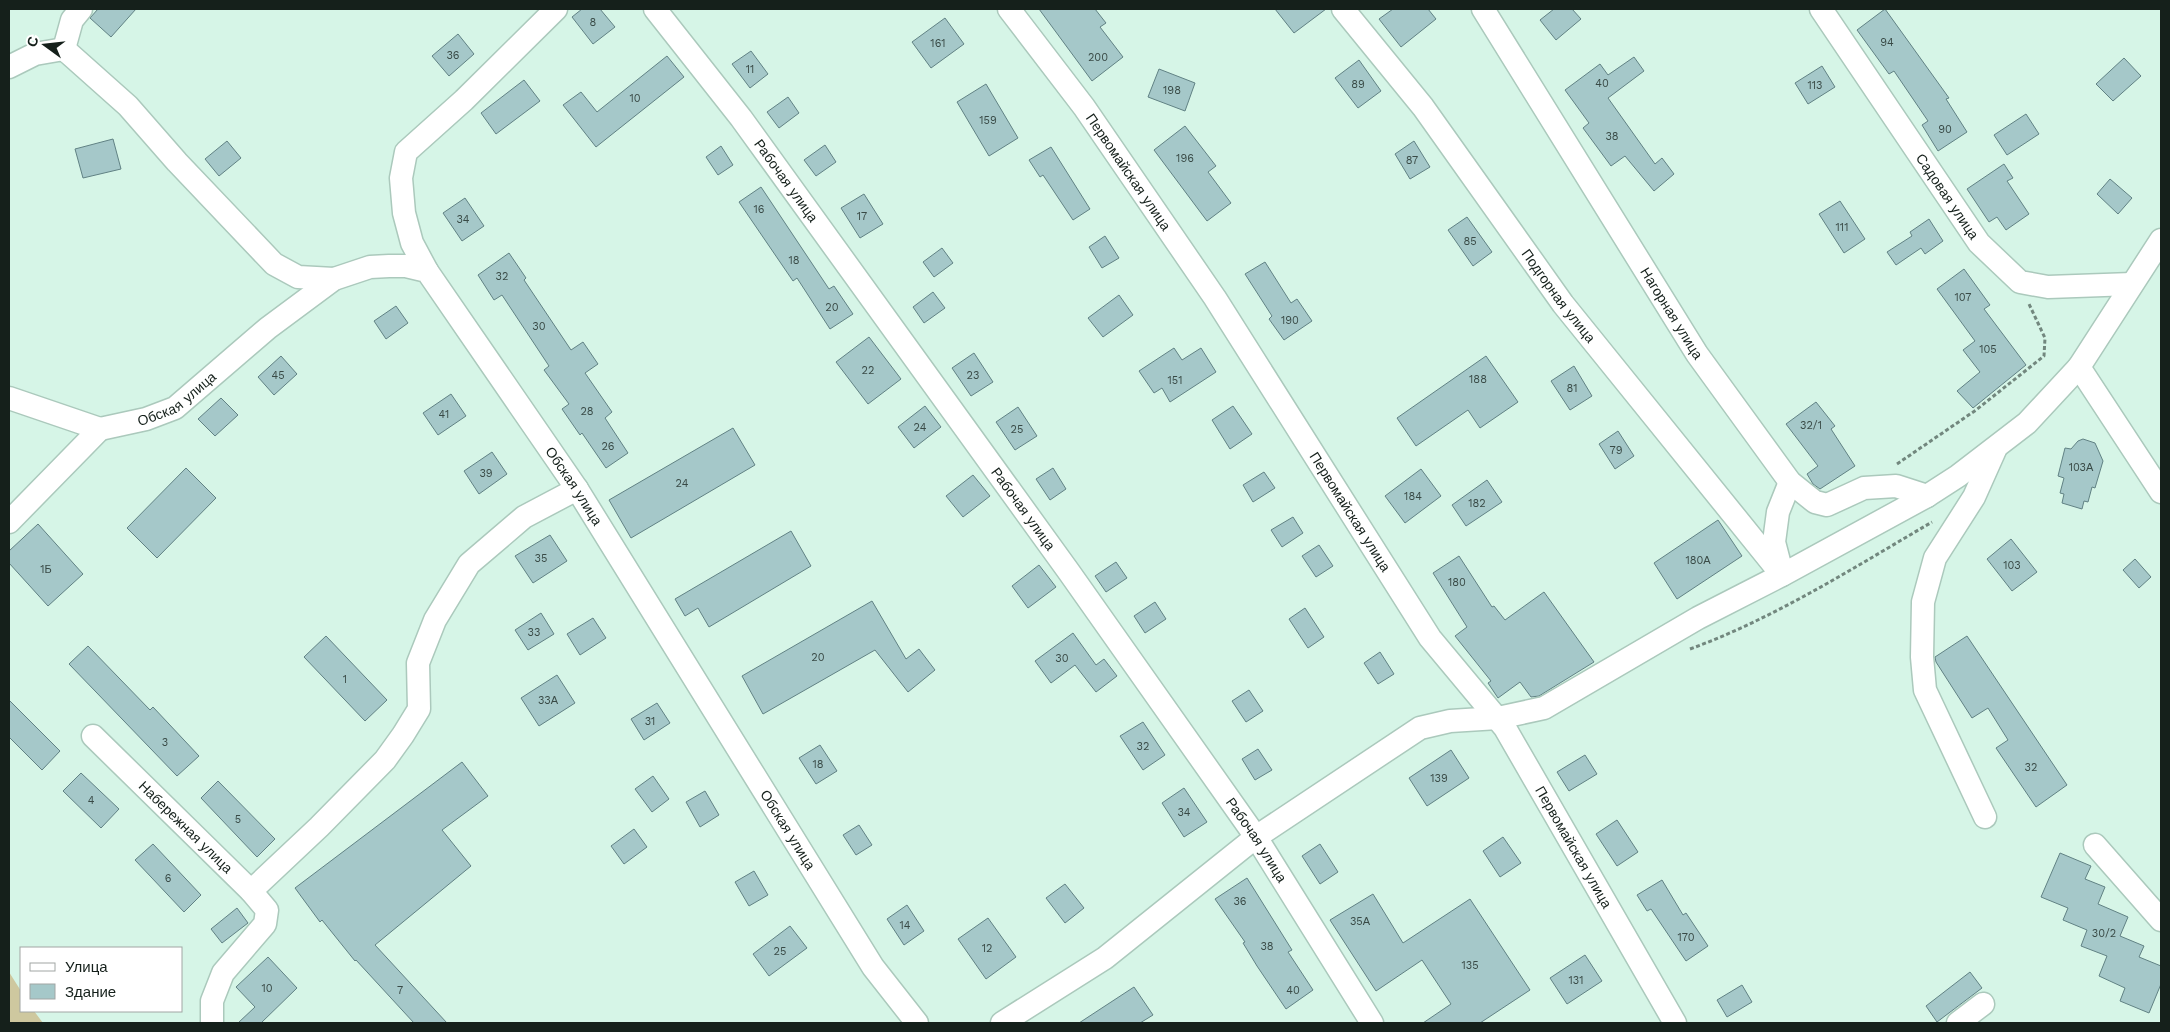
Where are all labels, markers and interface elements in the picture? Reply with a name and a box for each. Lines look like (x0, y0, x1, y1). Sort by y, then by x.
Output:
house number: 8 (590, 16, 597, 29)
north arrow (20, 20, 70, 70)
text: С (23, 35, 41, 49)
house number: 94 (1880, 36, 1894, 49)
house number: 161 (930, 37, 946, 50)
house number: 36 (446, 49, 460, 62)
house number: 200 (1088, 51, 1108, 64)
house number: 11 (746, 63, 754, 76)
house number: 40 (1595, 77, 1609, 90)
house number: 89 (1351, 78, 1365, 91)
house number: 113 (1808, 79, 1823, 92)
house number: 198 (1163, 84, 1181, 97)
house number: 10 (629, 92, 641, 105)
street label: Первомайская улица (1083, 110, 1174, 233)
house number: 159 (979, 114, 997, 127)
house number: 90 (1938, 123, 1952, 136)
house number: 38 (1605, 130, 1619, 143)
street label: Рабочая улица (751, 136, 822, 225)
street label: Садовая улица (1913, 150, 1982, 242)
house number: 196 (1176, 152, 1194, 165)
house number: 87 (1406, 154, 1418, 167)
house number: 16 (754, 203, 765, 216)
house number: 17 (857, 210, 867, 223)
house number: 34 (456, 213, 470, 226)
house number: 111 (1836, 221, 1848, 234)
house number: 85 (1463, 235, 1477, 248)
street label: Подгорная улица (1519, 246, 1599, 346)
house number: 18 (788, 254, 800, 267)
street label: Нагорная улица (1637, 264, 1706, 362)
house number: 32 (496, 270, 508, 283)
house number: 107 (1954, 291, 1972, 304)
house number: 20 (825, 301, 839, 314)
house number: 190 (1281, 314, 1299, 327)
house number: 30 (532, 320, 546, 333)
house number: 105 (1979, 343, 1997, 356)
house number: 22 (862, 364, 874, 377)
street label: Обская улица (136, 368, 219, 429)
house number: 45 (271, 369, 285, 382)
house number: 23 (967, 369, 979, 382)
house number: 188 (1469, 373, 1487, 386)
house number: 151 (1168, 374, 1182, 387)
house number: 81 (1566, 382, 1578, 395)
house number: 28 (580, 405, 594, 418)
house number: 41 (439, 408, 449, 421)
house number: 32/1 (1800, 419, 1822, 432)
house number: 24 (914, 421, 927, 434)
house number: 25 (1011, 423, 1023, 436)
house number: 26 (601, 440, 615, 453)
street label: Обская улица (542, 444, 606, 529)
house number: 79 (1610, 444, 1623, 457)
street label: Первомайская улица (1307, 449, 1394, 575)
house number: 103А (2069, 461, 2094, 474)
street label: Рабочая улица (988, 464, 1059, 553)
house number: 39 (479, 467, 493, 480)
house number: 24 (676, 477, 689, 490)
house number: 184 (1404, 490, 1422, 503)
house number: 182 (1468, 497, 1486, 510)
house number: 35 (535, 552, 547, 565)
house number: 180А (1685, 554, 1711, 567)
house number: 103 (2003, 559, 2021, 572)
house number: 1Б (40, 563, 52, 576)
house number: 180 (1448, 576, 1466, 589)
house number: 33 (528, 626, 540, 639)
house number: 20 (811, 651, 825, 664)
house number: 30 (1055, 652, 1069, 665)
house number: 1 (343, 673, 347, 686)
house number: 33А (538, 694, 559, 707)
house number: 31 (645, 715, 655, 728)
house number: 3 (162, 736, 168, 749)
house number: 32 (1137, 740, 1149, 753)
house number: 18 (812, 758, 824, 771)
house number: 32 (2025, 761, 2037, 774)
house number: 139 (1430, 772, 1448, 785)
street label: Набережная улица (136, 778, 236, 877)
street label: Первомайская улица (1532, 783, 1615, 911)
street label: Обская улица (757, 787, 819, 873)
house number: 4 (88, 794, 95, 807)
street label: Рабочая улица (1223, 795, 1290, 885)
house number: 34 (1177, 806, 1191, 819)
house number: 5 (235, 813, 241, 826)
house number: 6 (165, 872, 172, 885)
house number: 36 (1233, 895, 1247, 908)
house number: 35А (1350, 915, 1371, 928)
house number: 14 (899, 919, 911, 932)
house number: 30/2 (2092, 927, 2116, 940)
house number: 170 (1677, 931, 1695, 944)
house number: 38 (1260, 940, 1274, 953)
house number: 12 (982, 942, 992, 955)
house number: 25 (774, 945, 786, 958)
legend (20, 947, 182, 1012)
text: Улица (65, 958, 108, 976)
house number: 135 (1461, 959, 1479, 972)
house number: 131 (1569, 974, 1584, 987)
house number: 10 (261, 982, 273, 995)
text: Здание (65, 983, 116, 1001)
house number: 7 (397, 984, 403, 997)
house number: 40 (1286, 984, 1300, 997)

